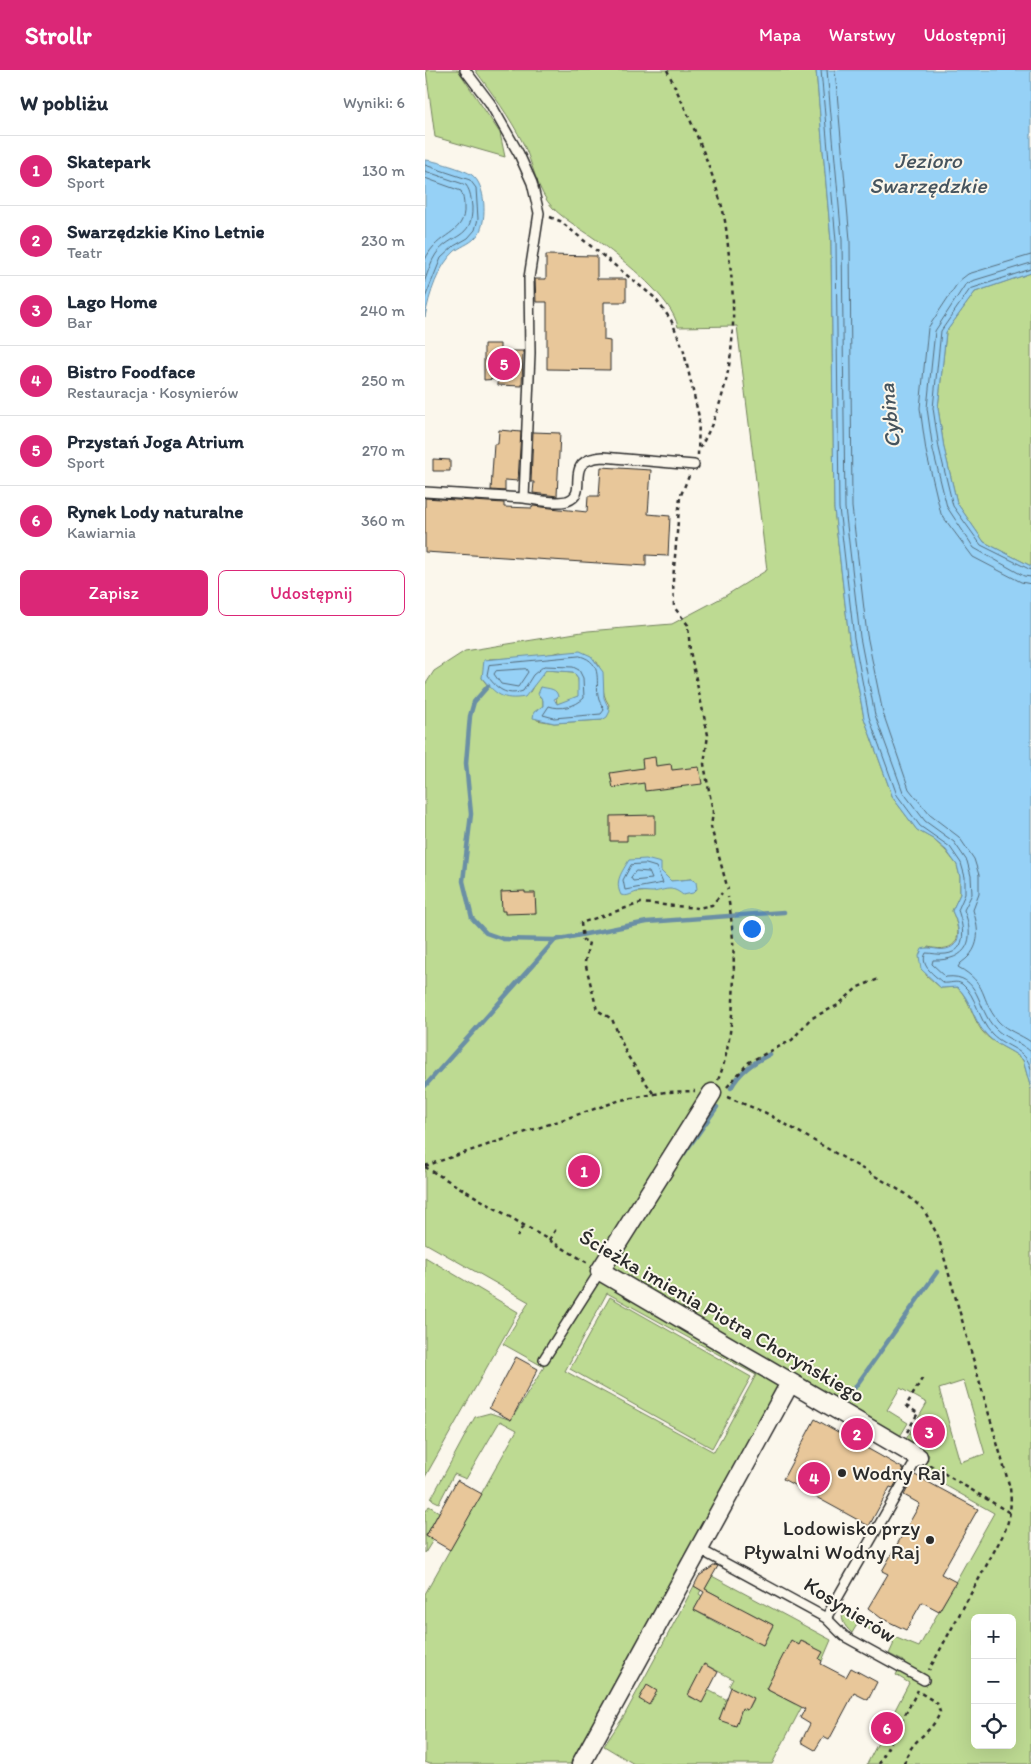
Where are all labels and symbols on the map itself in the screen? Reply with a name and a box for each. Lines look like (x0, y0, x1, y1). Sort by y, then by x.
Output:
water label: Jezioro Swarzędzkie (869, 147, 988, 199)
pin: 5 (488, 345, 520, 383)
water label: Cybina (873, 381, 906, 449)
your location (739, 916, 765, 942)
pin: 1 (568, 1152, 600, 1190)
street label: Ścieżka imienia Piotra Choryńskiego (575, 1223, 869, 1408)
pin: 3 (913, 1413, 945, 1451)
pin: 2 (841, 1415, 873, 1453)
pin: 4 (798, 1459, 830, 1497)
place label: Wodny Raj (852, 1460, 946, 1485)
marker: Wodny Raj (836, 1467, 848, 1479)
place label: Lodowisko przy Pływalni Wodny Raj (744, 1515, 920, 1564)
marker: Lodowisko przy Pływalni Wodny Raj (924, 1534, 936, 1546)
street label: Kosynierów (800, 1571, 901, 1648)
pin: 6 (871, 1709, 903, 1747)

